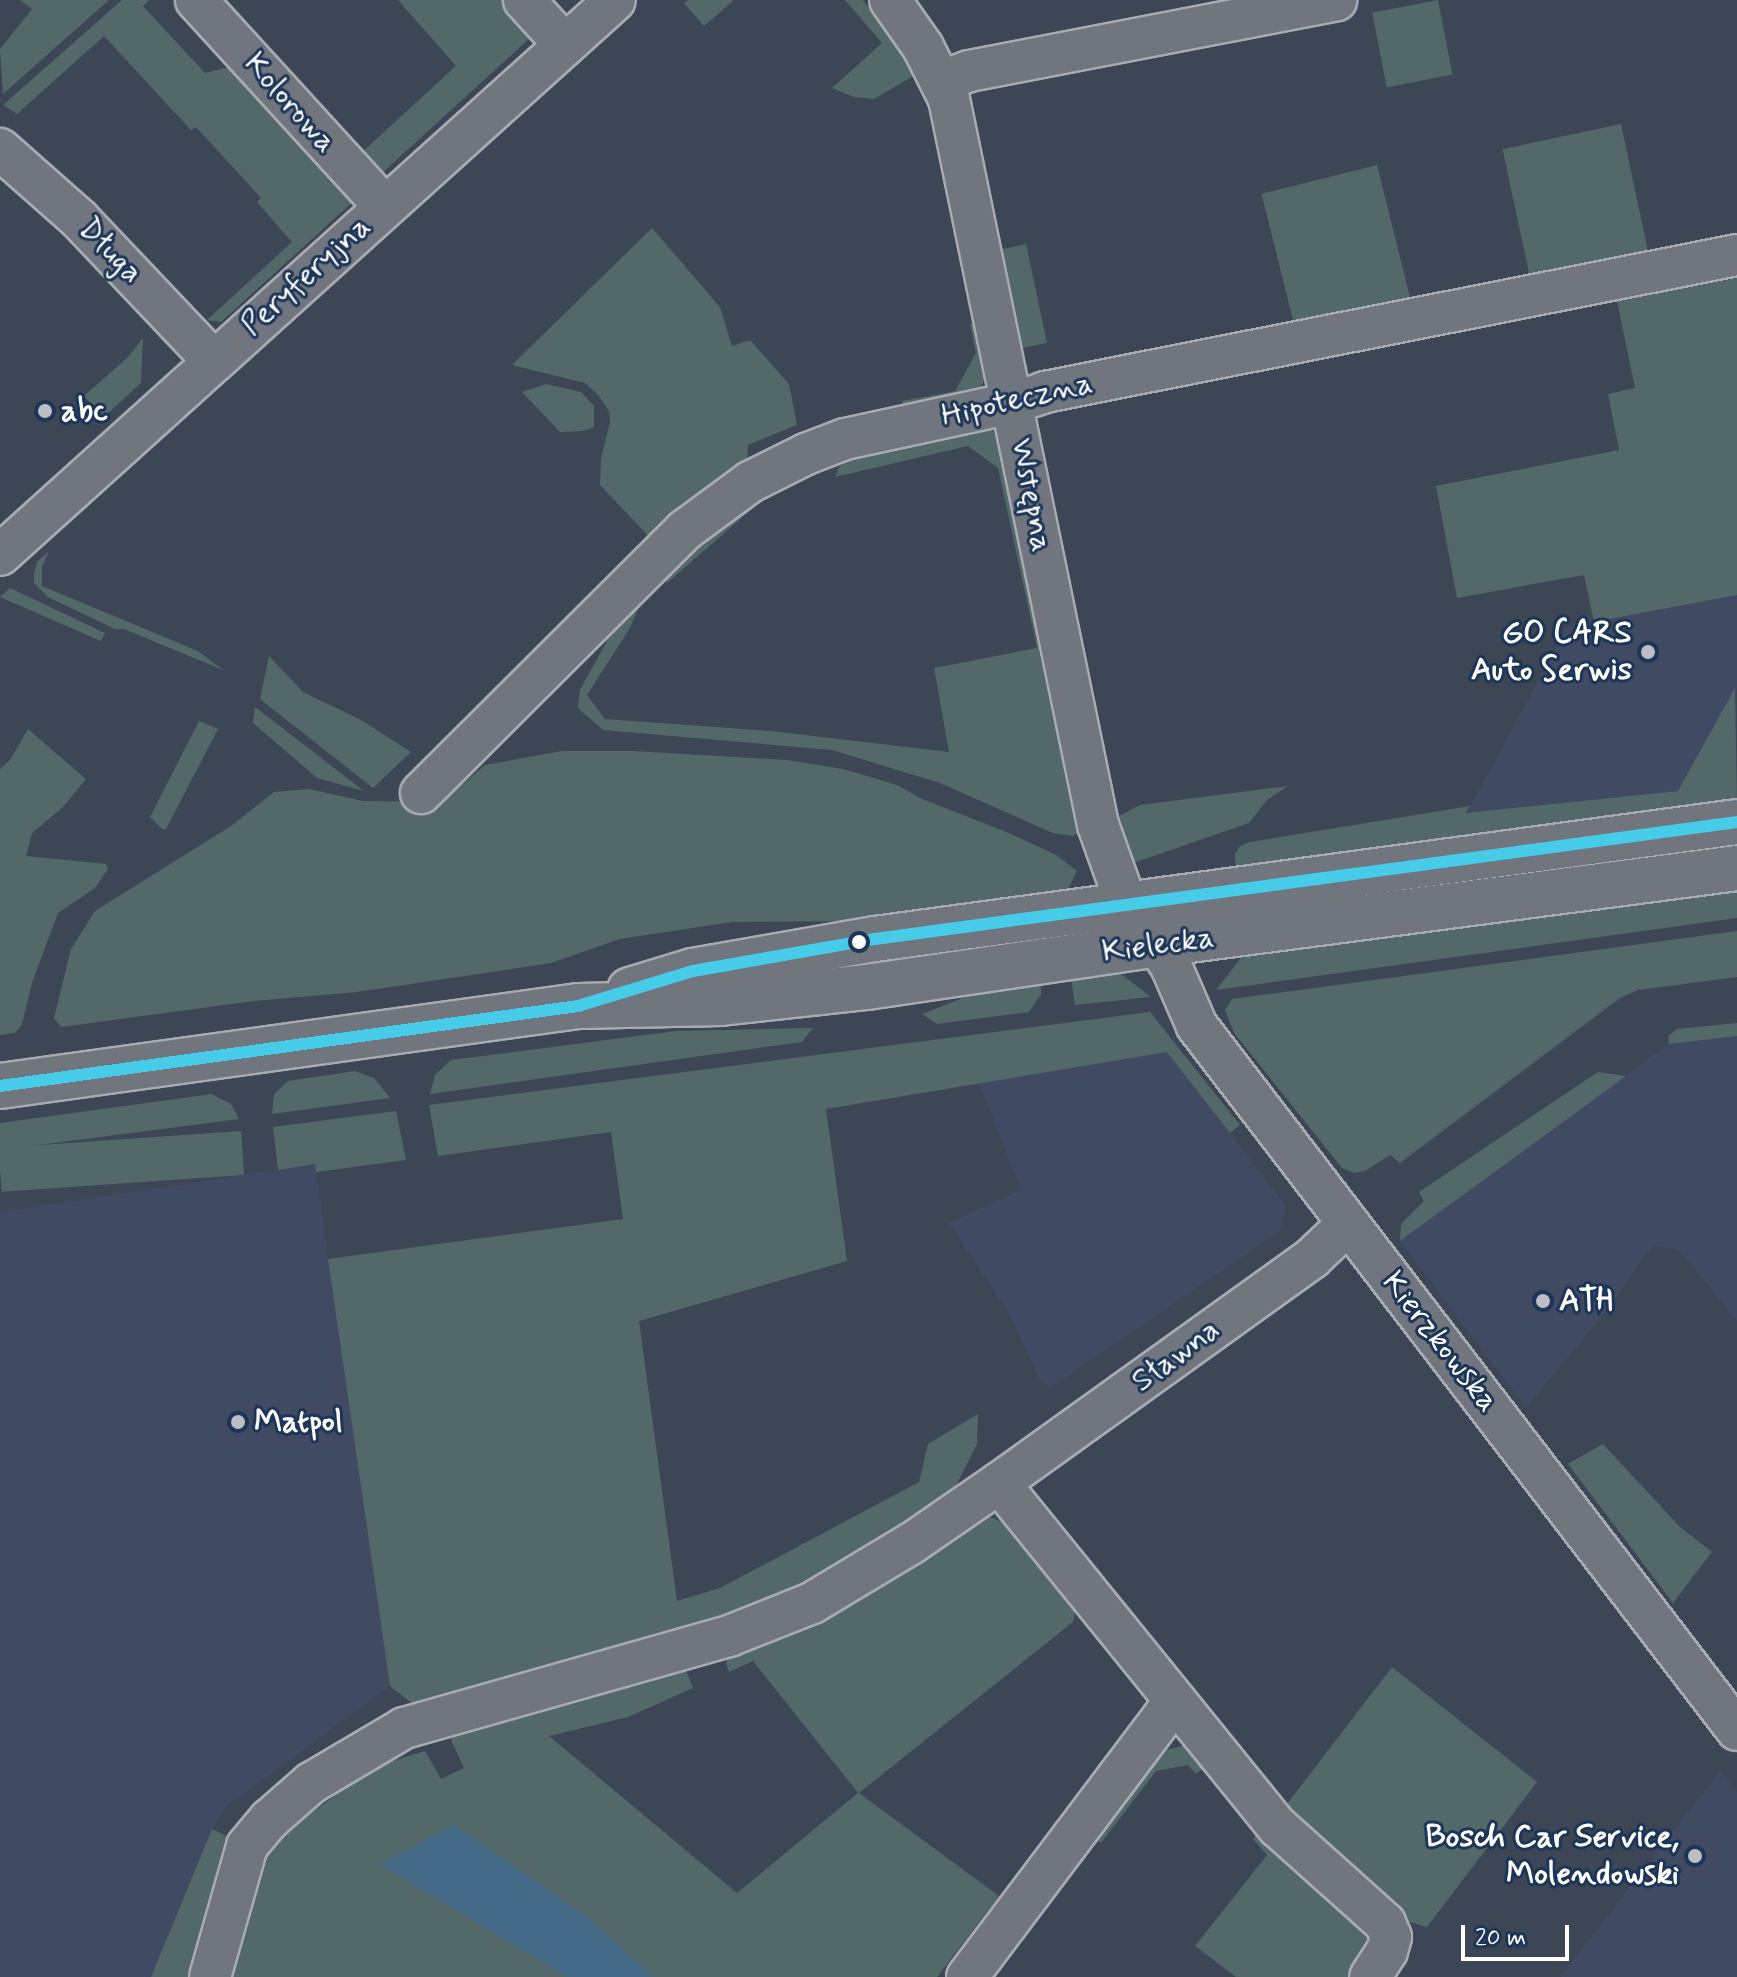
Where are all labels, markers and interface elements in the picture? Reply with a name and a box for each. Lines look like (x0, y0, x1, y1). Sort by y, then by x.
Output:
street label: Kolorowa (235, 45, 345, 161)
street label: Peryferyjna (233, 208, 379, 344)
street label: Długa (69, 210, 151, 292)
street label: Hipoteczna (938, 364, 1096, 436)
place label: abc (61, 392, 108, 430)
marker: abc (36, 402, 54, 420)
street label: Wstępna (1001, 435, 1061, 555)
place label: GO CARS Auto Serwis (1468, 615, 1632, 690)
marker: GO CARS Auto Serwis (1639, 643, 1657, 661)
street label: Kielecka (1100, 918, 1216, 972)
unlabelled marker (851, 934, 867, 950)
street label: Kierzkowska (1373, 1264, 1507, 1420)
place label: ATH (1559, 1282, 1613, 1320)
marker: ATH (1534, 1292, 1552, 1310)
street label: Sławna (1124, 1311, 1228, 1401)
place label: Matpol (254, 1403, 343, 1441)
marker: Matpol (229, 1413, 247, 1431)
place label: Bosch Car Service, Molendowski (1427, 1819, 1679, 1894)
marker: Bosch Car Service, Molendowski (1686, 1847, 1704, 1865)
scale bar (1465, 1909, 1573, 1959)
text: 20 m (1475, 1923, 1526, 1954)

